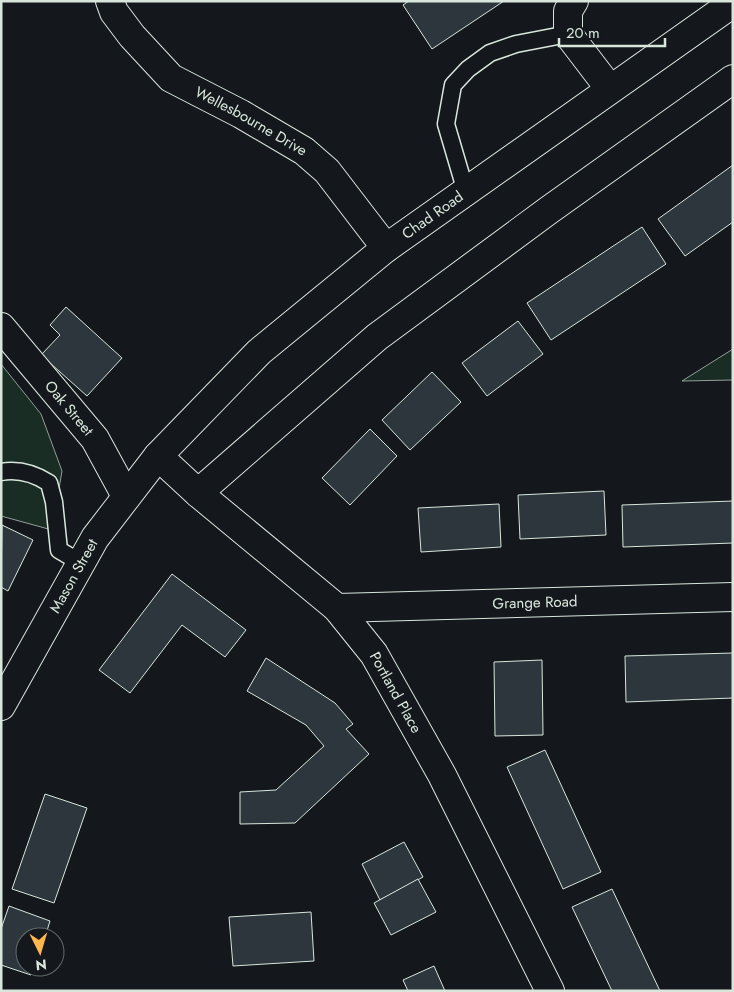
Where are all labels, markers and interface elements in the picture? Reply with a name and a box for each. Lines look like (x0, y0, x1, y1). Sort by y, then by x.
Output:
scale bar (559, 15, 665, 47)
text: 20 m (566, 22, 600, 44)
street label: Wellesbourne Drive (191, 81, 311, 162)
street label: Chad Road (397, 186, 468, 245)
street label: Oak Street (39, 376, 99, 441)
street label: Mason Street (44, 535, 104, 617)
street label: Grange Road (492, 590, 578, 615)
street label: Portland Place (364, 648, 427, 737)
north arrow (15, 927, 65, 977)
text: N (35, 955, 48, 975)

